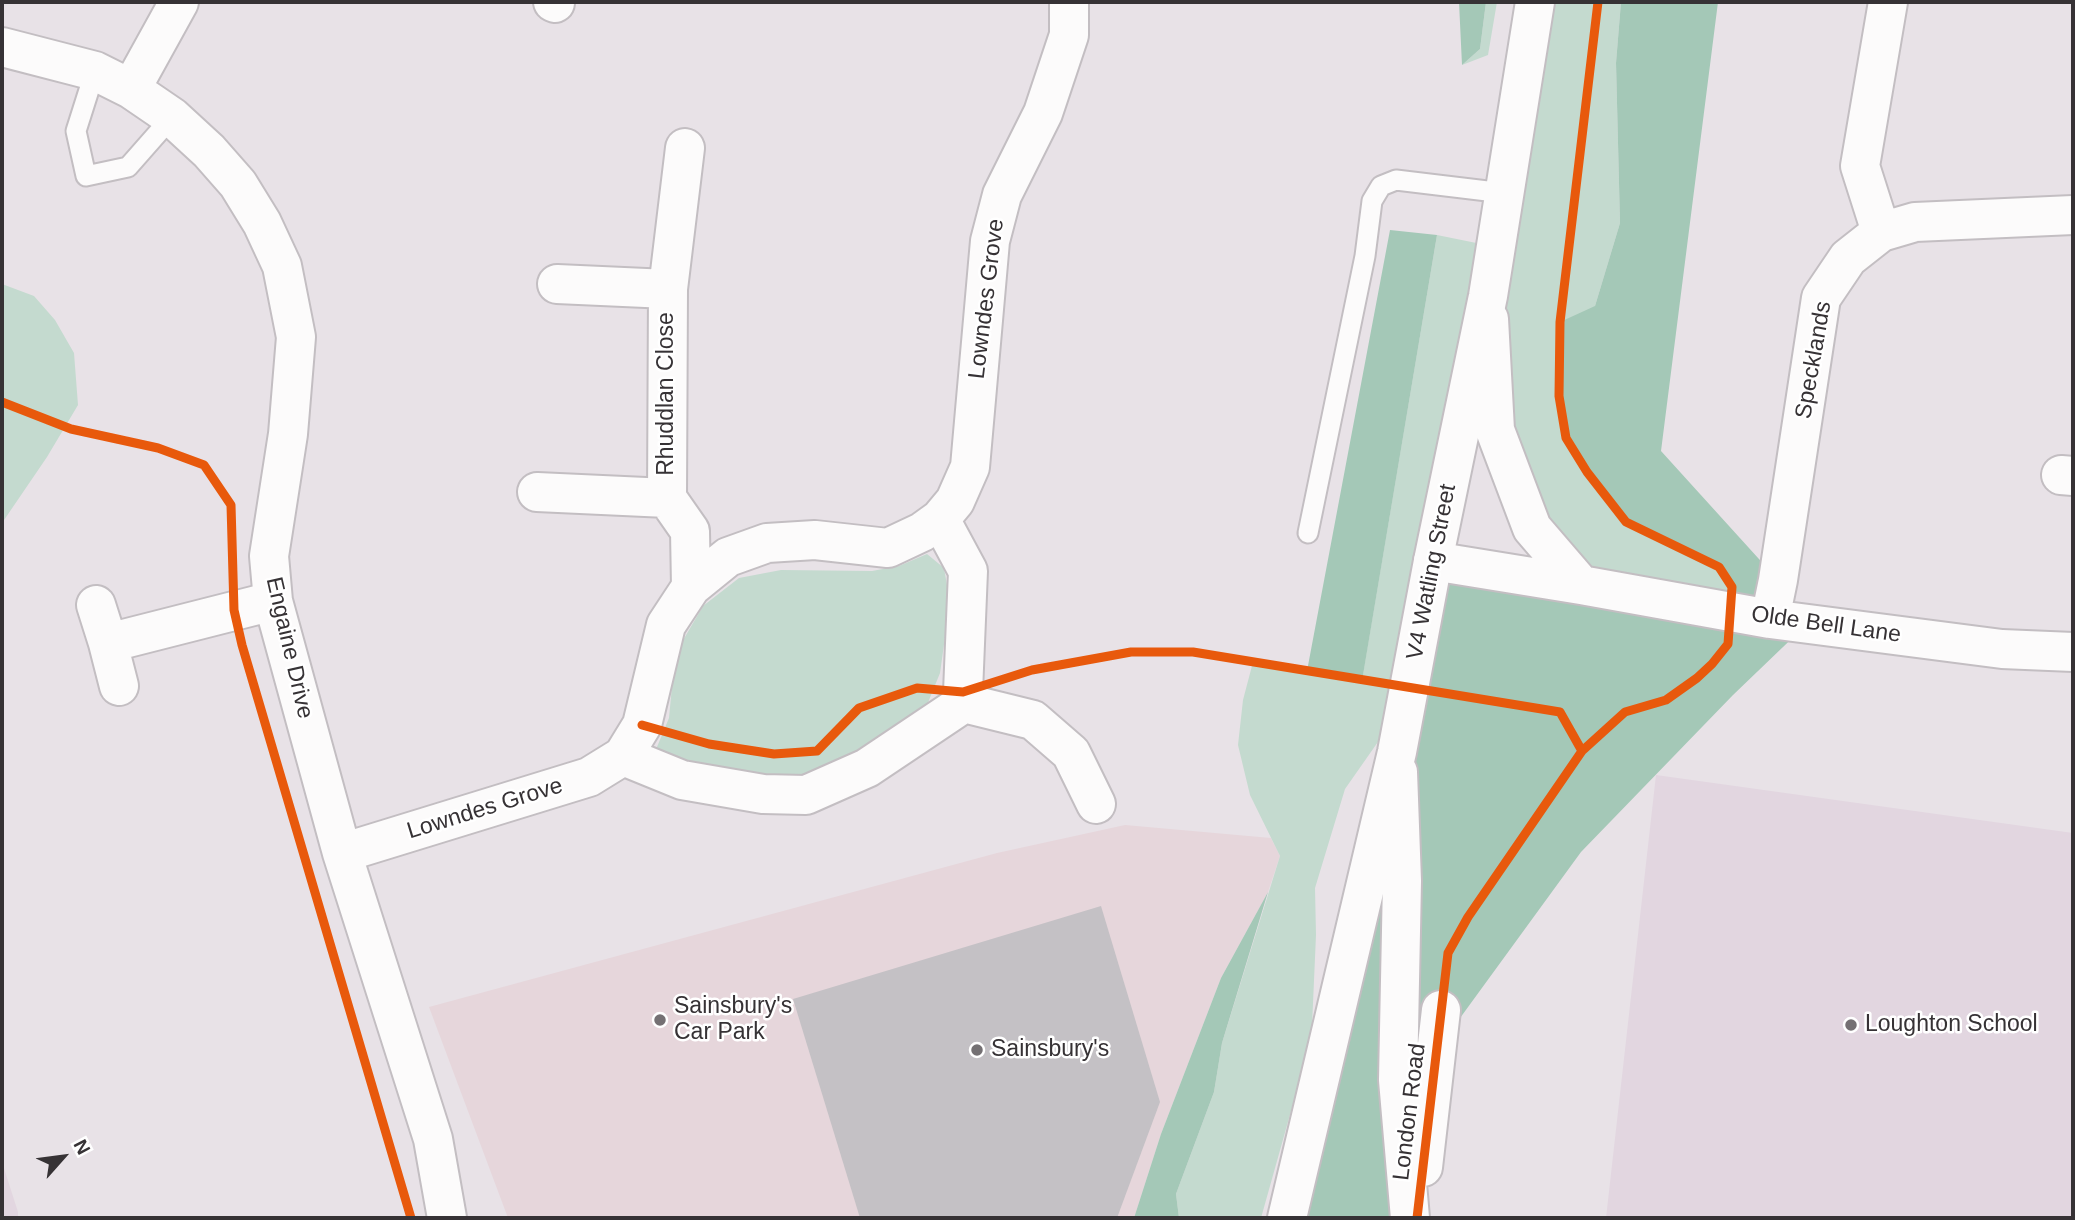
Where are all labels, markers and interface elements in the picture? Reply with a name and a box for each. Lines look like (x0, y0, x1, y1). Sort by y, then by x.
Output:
street label: Lowndes Grove (963, 217, 1011, 381)
street label: Specklands (1790, 299, 1838, 421)
street label: Rhuddlan Close (653, 312, 681, 476)
street label: V4 Watling Street (1401, 482, 1463, 662)
street label: Engaine Drive (259, 575, 319, 721)
street label: Olde Bell Lane (1749, 601, 1903, 649)
street label: Lowndes Grove (404, 772, 566, 846)
place label: Sainsbury's Car Park (674, 993, 792, 1047)
place label: Loughton School (1865, 1011, 2038, 1039)
marker: Sainsbury's Car Park (652, 1012, 668, 1028)
marker: Loughton School (1843, 1017, 1859, 1033)
place label: Sainsbury's (991, 1036, 1109, 1064)
marker: Sainsbury's (969, 1042, 985, 1058)
street label: London Road (1388, 1042, 1432, 1182)
north arrow (28, 1122, 98, 1192)
text: N (69, 1136, 94, 1158)

